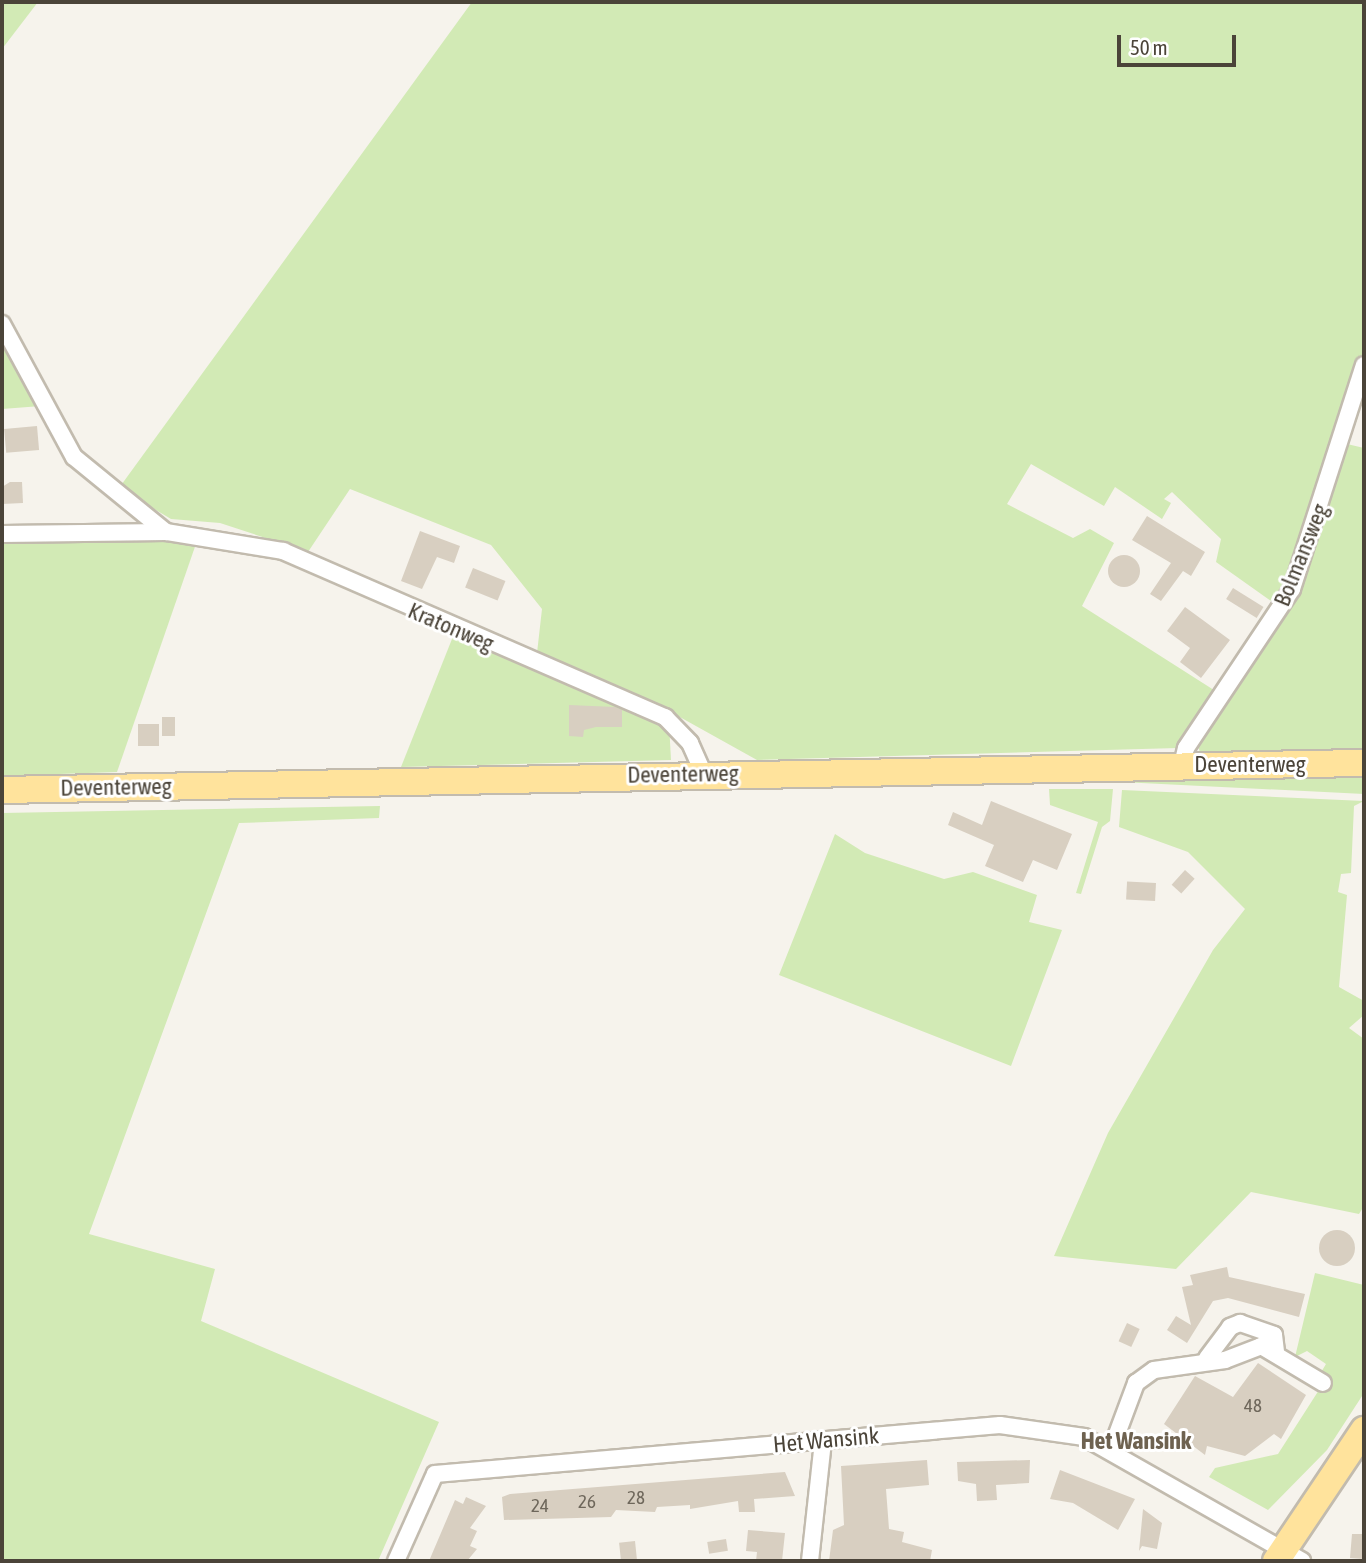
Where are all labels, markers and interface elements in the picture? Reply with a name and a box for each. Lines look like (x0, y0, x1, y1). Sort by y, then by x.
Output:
scale bar (1121, 21, 1240, 65)
text: 50 m (1130, 35, 1168, 59)
street label: Bolmansweg (1268, 500, 1334, 610)
street label: Kratonweg (404, 597, 498, 657)
street label: Deventerweg (1194, 750, 1306, 778)
street label: Deventerweg (627, 759, 739, 789)
street label: Deventerweg (60, 772, 172, 802)
house number: 48 (1244, 1395, 1262, 1417)
street label: Het Wansink (772, 1422, 880, 1458)
district label: Het Wansink (1081, 1427, 1191, 1455)
house number: 28 (627, 1487, 645, 1509)
house number: 26 (578, 1491, 596, 1513)
house number: 24 (531, 1495, 549, 1517)

